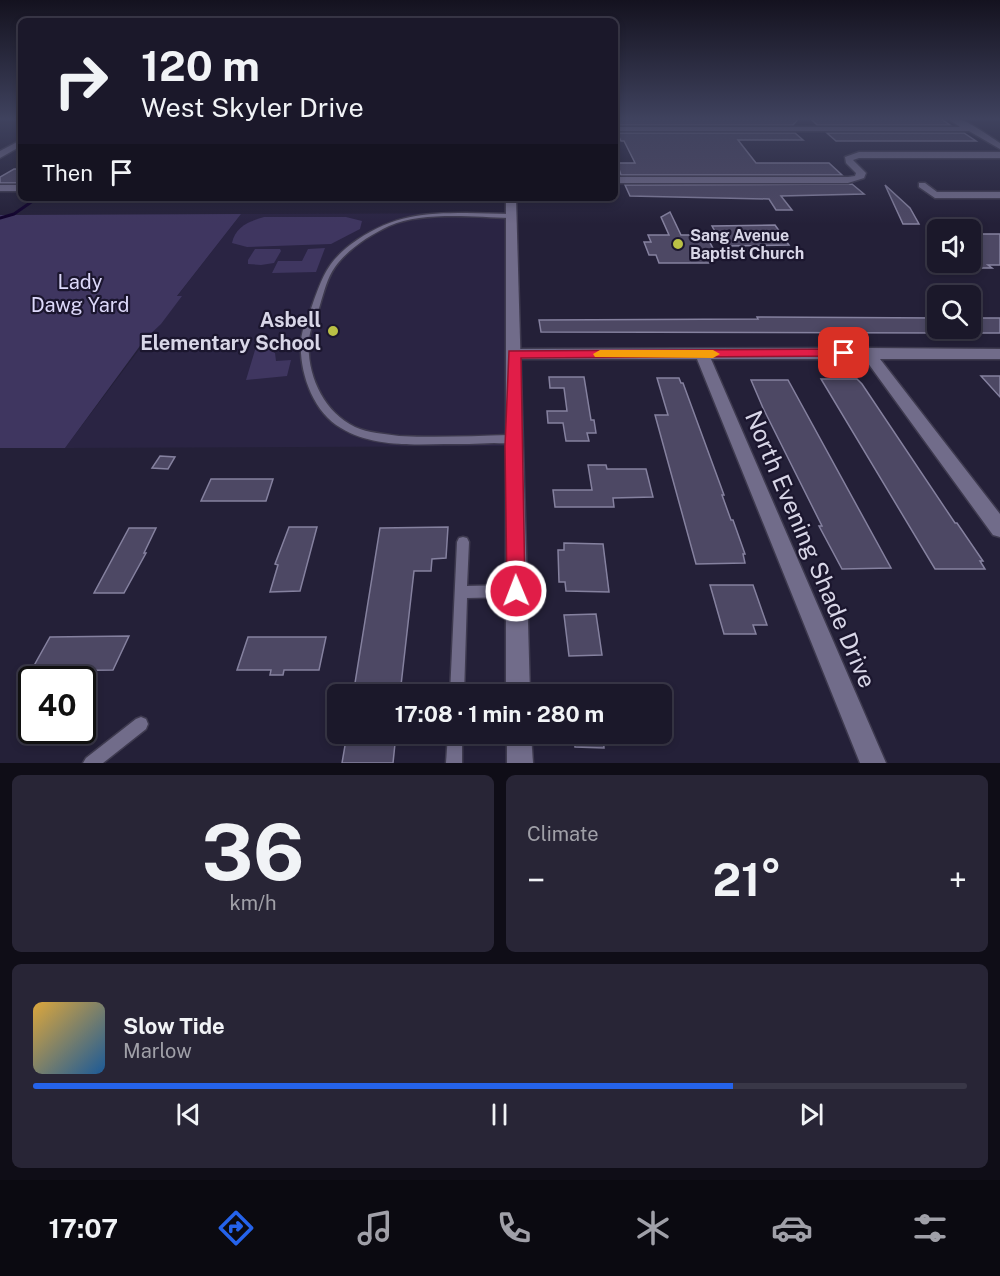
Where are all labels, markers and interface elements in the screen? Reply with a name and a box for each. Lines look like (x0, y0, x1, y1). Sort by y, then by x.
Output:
text: 120 m (141, 41, 260, 90)
icon: right (42, 42, 120, 120)
text: West Skyler Drive (141, 91, 364, 123)
icon: arrive (105, 156, 138, 189)
text: Then (42, 160, 93, 186)
map controls (927, 219, 981, 339)
button: sound (927, 219, 981, 273)
place label: Sang Avenue Baptist Church (690, 226, 804, 263)
marker: Sang Avenue Baptist Church (671, 237, 685, 251)
park label: Lady Dawg Yard (31, 270, 129, 317)
button: search (927, 285, 981, 339)
place label: Asbell Elementary School (140, 308, 321, 355)
marker: Asbell Elementary School (326, 324, 340, 338)
pin (818, 327, 869, 378)
icon: arrive (827, 336, 860, 369)
street label: North Evening Shade Drive (740, 406, 882, 692)
position arrow (484, 559, 548, 623)
speed limit sign: 40 (18, 666, 96, 744)
text: 17:08 · 1 min · 280 m (395, 701, 604, 727)
text: 36 (201, 806, 305, 898)
text: Climate (527, 822, 599, 846)
text: 21° (712, 853, 782, 906)
text: − (527, 861, 545, 899)
text: + (949, 861, 967, 899)
text: km/h (229, 891, 277, 915)
text: Slow Tide (123, 1013, 225, 1039)
text: Marlow (123, 1039, 192, 1063)
icon: previous (172, 1098, 205, 1131)
icon: pause (483, 1098, 516, 1131)
icon: next (795, 1098, 828, 1131)
icon: directions (215, 1207, 257, 1249)
icon: music (354, 1207, 396, 1249)
icon: phone (493, 1207, 535, 1249)
icon: climate (632, 1207, 674, 1249)
icon: car (771, 1207, 813, 1249)
icon: filters (909, 1207, 951, 1249)
text: 17:07 (48, 1212, 118, 1244)

